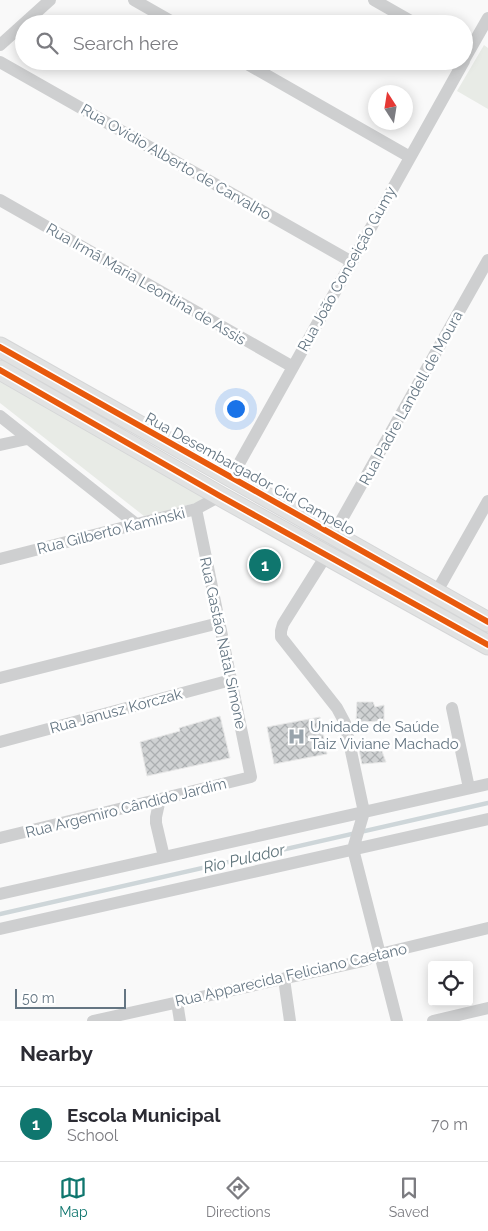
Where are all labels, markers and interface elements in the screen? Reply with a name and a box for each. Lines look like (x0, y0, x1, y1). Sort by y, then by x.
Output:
search box (15, 15, 473, 70)
icon: search (33, 29, 61, 57)
text: Search here (73, 32, 179, 54)
north arrow (368, 85, 413, 130)
street label: Rua Ovídio Alberto de Carvalho (78, 100, 274, 224)
street label: Rua João Conceição Gumy (294, 183, 400, 355)
street label: Rua Irmã Maria Leontina de Assis (43, 219, 249, 349)
street label: Rua Padre Landell de Moura (355, 308, 467, 488)
your location (223, 396, 249, 422)
street label: Rua Desembargador Cid Campelo (142, 409, 358, 539)
street label: Rua Gilberto Kaminski (35, 504, 187, 558)
pin: 1 (249, 546, 281, 584)
street label: Rua Gastão Natal Simone (196, 555, 250, 731)
street label: Rua Janusz Korczak (48, 685, 184, 737)
place label: Unidade de Saúde Taiz Viviane Machado (310, 718, 459, 753)
hospital icon: Unidade de Saúde Taiz Viviane Machado (286, 726, 306, 746)
street label: Rua Argemiro Cândido Jardim (24, 774, 228, 842)
water label: Rio Pulador (201, 840, 287, 877)
street label: Rua Apparecida Feliciano Caetano (173, 940, 409, 1010)
map controls (428, 961, 473, 1006)
button: locate (428, 961, 473, 1006)
scale bar (15, 986, 126, 1009)
text: 50 m (22, 990, 55, 1006)
text: Nearby (20, 1041, 93, 1066)
text: Escola Municipal (67, 1104, 220, 1126)
text: 1 (32, 1115, 40, 1134)
text: 70 m (431, 1115, 468, 1134)
text: School (67, 1126, 118, 1145)
tab: Map (59, 1174, 88, 1220)
tab: Directions (206, 1174, 271, 1220)
tab: Saved (389, 1174, 429, 1220)

